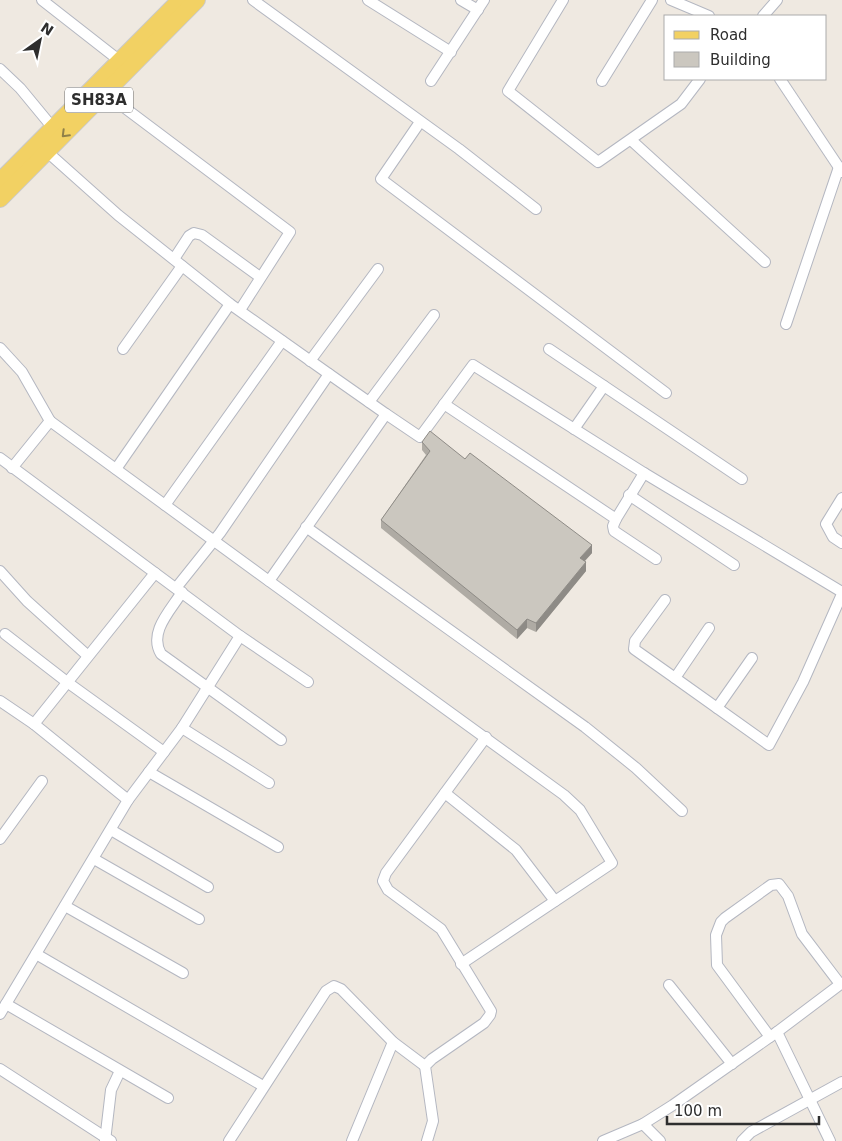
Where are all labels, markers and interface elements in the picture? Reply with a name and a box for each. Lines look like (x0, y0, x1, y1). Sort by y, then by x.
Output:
north arrow (15, 15, 65, 65)
legend (664, 15, 827, 80)
text: N (38, 19, 56, 39)
text: Road (710, 26, 748, 44)
text: Building (710, 51, 771, 69)
road number: SH83A (65, 88, 133, 112)
one-way arrow (61, 129, 70, 138)
scale bar (667, 1094, 820, 1126)
text: 100 m (674, 1102, 722, 1120)

